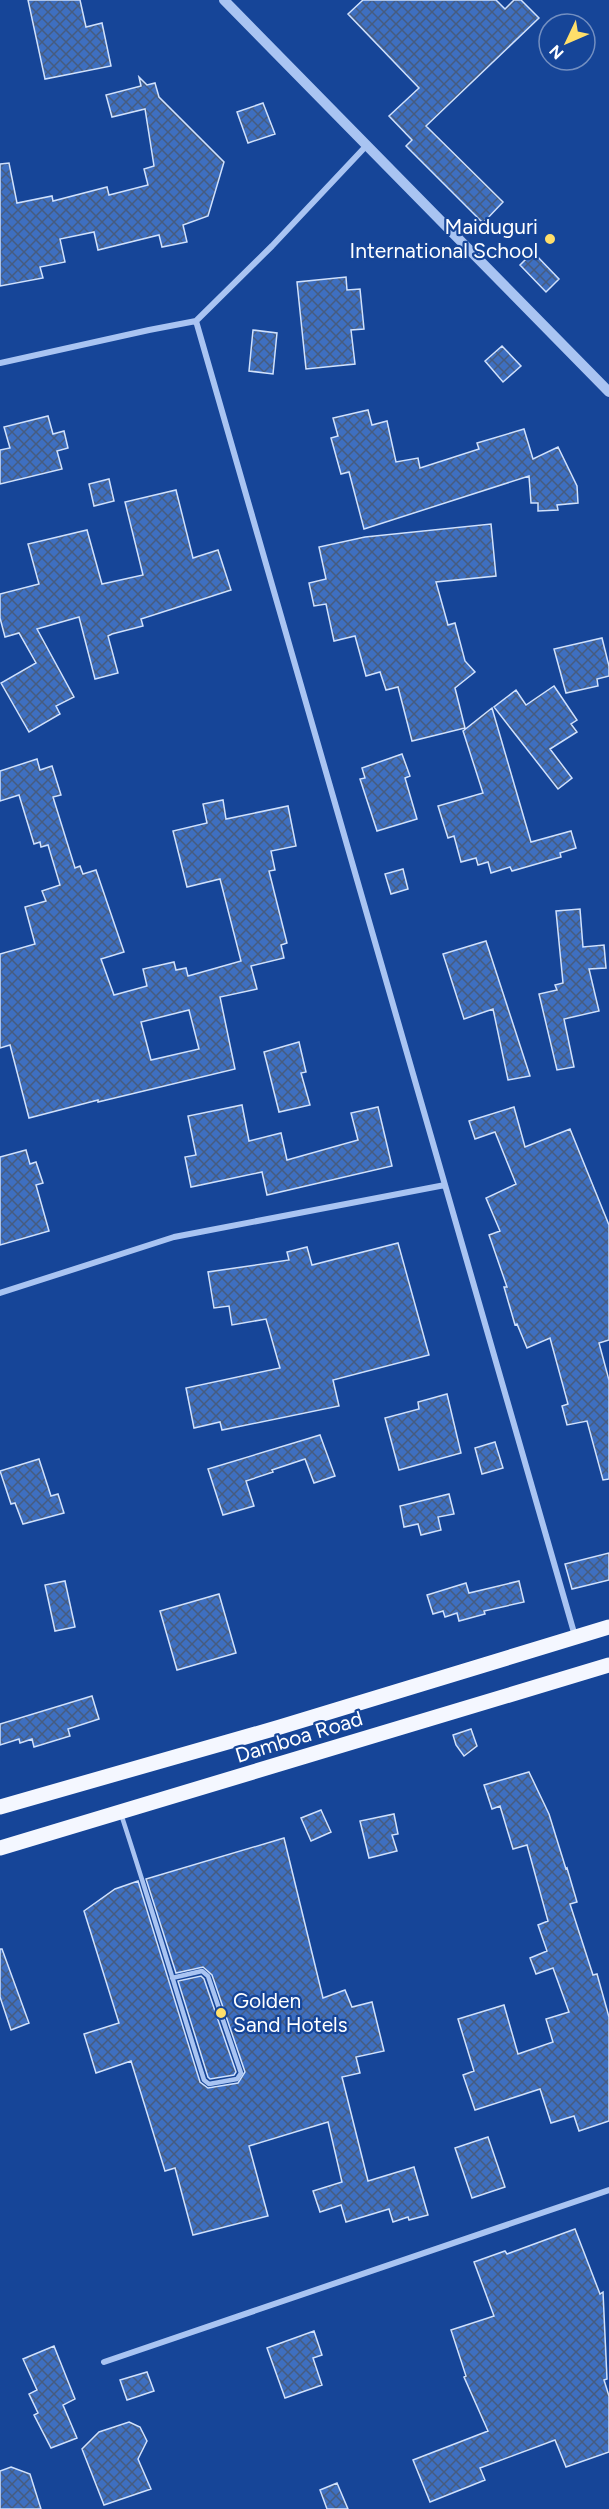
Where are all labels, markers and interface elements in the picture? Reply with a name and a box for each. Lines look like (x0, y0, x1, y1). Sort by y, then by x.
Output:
north arrow (537, 12, 597, 72)
text: N (545, 41, 568, 63)
place label: Maiduguri International School (350, 214, 538, 263)
marker: Maiduguri International School (543, 232, 557, 246)
street label: Damboa Road (232, 1705, 366, 1768)
place label: Golden Sand Hotels (233, 1988, 348, 2037)
marker: Golden Sand Hotels (214, 2006, 228, 2020)

